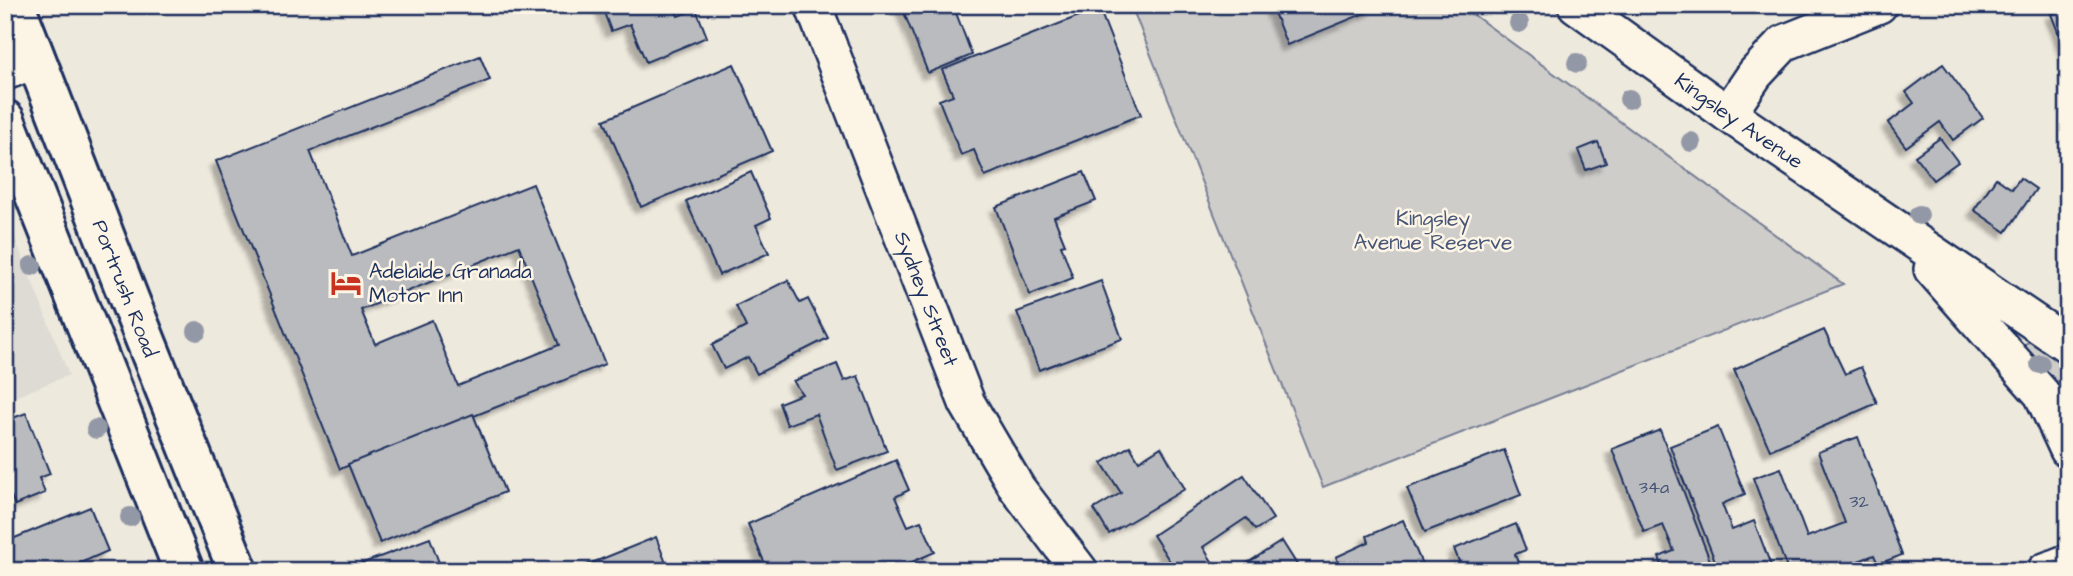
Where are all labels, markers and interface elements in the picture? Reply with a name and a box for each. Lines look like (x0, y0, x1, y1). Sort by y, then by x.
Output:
street label: Kingsley Avenue (1669, 66, 1809, 176)
park label: Kingsley Avenue Reserve (1354, 204, 1512, 257)
street label: Portrush Road (85, 215, 165, 361)
street label: Sydney Street (887, 227, 966, 371)
place label: Adelaide Granada Motor Inn (369, 257, 532, 310)
hotel icon: Adelaide Granada Motor Inn (329, 266, 363, 300)
house number: 34a (1639, 475, 1669, 500)
house number: 32 (1849, 489, 1869, 514)

